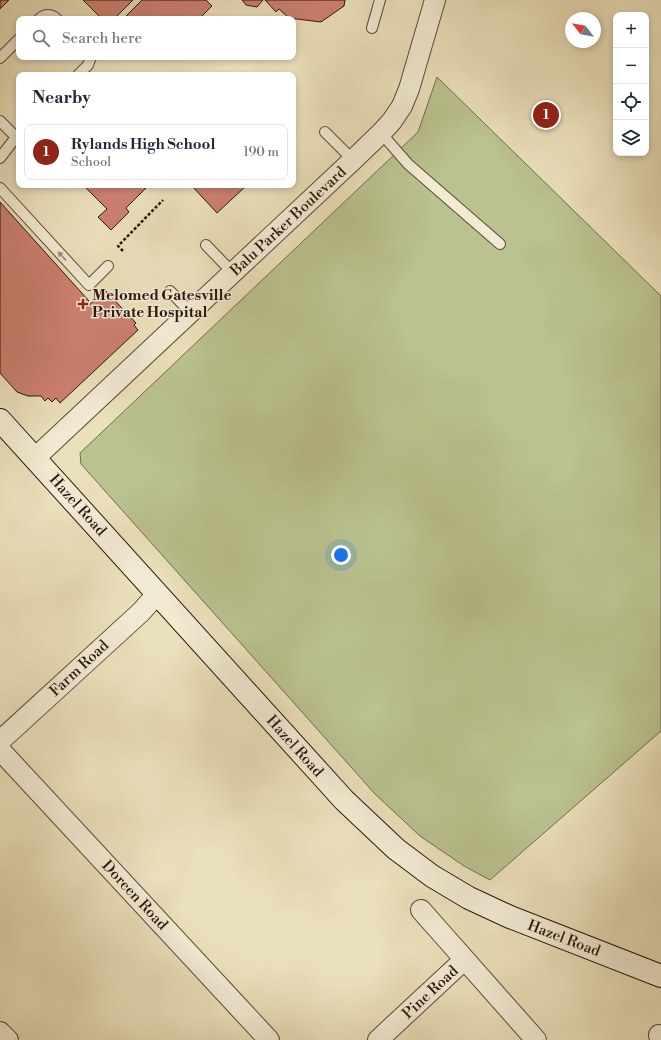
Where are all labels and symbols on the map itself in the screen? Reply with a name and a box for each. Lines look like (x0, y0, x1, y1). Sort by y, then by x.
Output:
north arrow (565, 12, 601, 48)
pin: 1 (533, 100, 559, 130)
street label: Balu Parker Boulevard (226, 162, 351, 281)
one-way arrow (58, 251, 67, 261)
place label: Melomed Gatesville Private Hospital (92, 286, 232, 322)
marker: Melomed Gatesville Private Hospital (77, 298, 89, 310)
street label: Hazel Road (45, 470, 111, 541)
your location (331, 545, 351, 565)
street label: Farm Road (46, 636, 113, 701)
street label: Hazel Road (262, 711, 328, 782)
street label: Doreen Road (98, 857, 172, 934)
street label: Hazel Road (525, 916, 603, 961)
street label: Pine Road (398, 961, 463, 1023)

